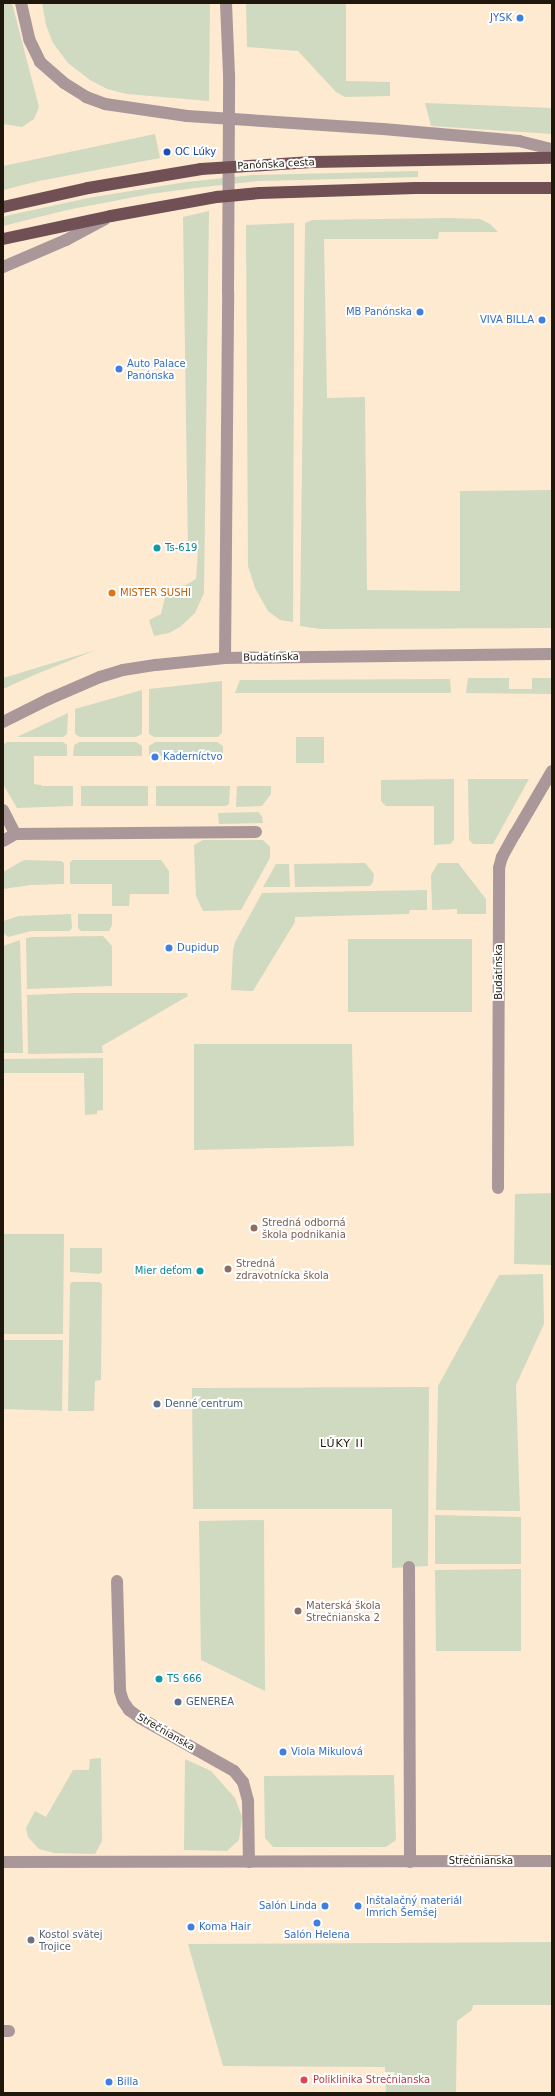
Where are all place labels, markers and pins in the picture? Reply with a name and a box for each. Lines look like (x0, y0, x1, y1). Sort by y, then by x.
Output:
place label: JYSK (490, 12, 512, 24)
marker: JYSK (515, 13, 525, 23)
place label: OC Lúky (175, 146, 216, 158)
marker: OC Lúky (162, 147, 172, 157)
place label: MB Panónska (346, 306, 412, 318)
marker: MB Panónska (415, 307, 425, 317)
place label: VIVA BILLA (480, 314, 534, 326)
marker: VIVA BILLA (537, 315, 547, 325)
place label: Auto Palace Panónska (127, 357, 186, 380)
marker: Auto Palace Panónska (114, 364, 124, 374)
place label: Ts-619 (165, 542, 197, 554)
marker: Ts-619 (152, 543, 162, 553)
place label: MISTER SUSHI (120, 587, 191, 599)
marker: MISTER SUSHI (107, 588, 117, 598)
place label: Kaderníctvo (163, 751, 223, 763)
marker: Kaderníctvo (150, 752, 160, 762)
place label: Dupidup (177, 942, 219, 954)
marker: Dupidup (164, 943, 174, 953)
place label: Stredná odborná škola podnikania (262, 1216, 346, 1240)
marker: Stredná odborná škola podnikania (249, 1223, 259, 1233)
place label: Stredná zdravotnícka škola (236, 1257, 329, 1280)
marker: Stredná zdravotnícka škola (223, 1264, 233, 1274)
place label: Mier deťom (135, 1265, 192, 1277)
marker: Mier deťom (195, 1266, 205, 1276)
place label: Denné centrum (165, 1398, 243, 1410)
marker: Denné centrum (152, 1399, 162, 1409)
place label: Materská škola Strečnianska 2 (306, 1599, 381, 1622)
marker: Materská škola Strečnianska 2 (293, 1606, 303, 1616)
place label: TS 666 (167, 1673, 202, 1685)
marker: TS 666 (154, 1674, 164, 1684)
place label: GENEREA (186, 1696, 234, 1708)
marker: GENEREA (173, 1697, 183, 1707)
place label: Viola Mikulová (291, 1746, 363, 1758)
marker: Viola Mikulová (278, 1747, 288, 1757)
place label: Inštalačný materiál Imrich Šemšej (366, 1894, 462, 1918)
place label: Salón Linda (259, 1900, 317, 1912)
marker: Salón Linda (320, 1901, 330, 1911)
marker: Inštalačný materiál Imrich Šemšej (353, 1901, 363, 1911)
marker: Salón Helena (312, 1918, 322, 1928)
place label: Koma Hair (199, 1921, 251, 1933)
marker: Koma Hair (186, 1922, 196, 1932)
place label: Kostol svätej Trojice (39, 1928, 102, 1952)
place label: Salón Helena (284, 1929, 350, 1941)
marker: Kostol svätej Trojice (26, 1935, 36, 1945)
marker: Poliklinika Strečnianska (298, 2074, 310, 2086)
place label: Poliklinika Strečnianska (313, 2074, 430, 2086)
place label: Billa (117, 2076, 138, 2088)
marker: Billa (104, 2077, 114, 2087)

